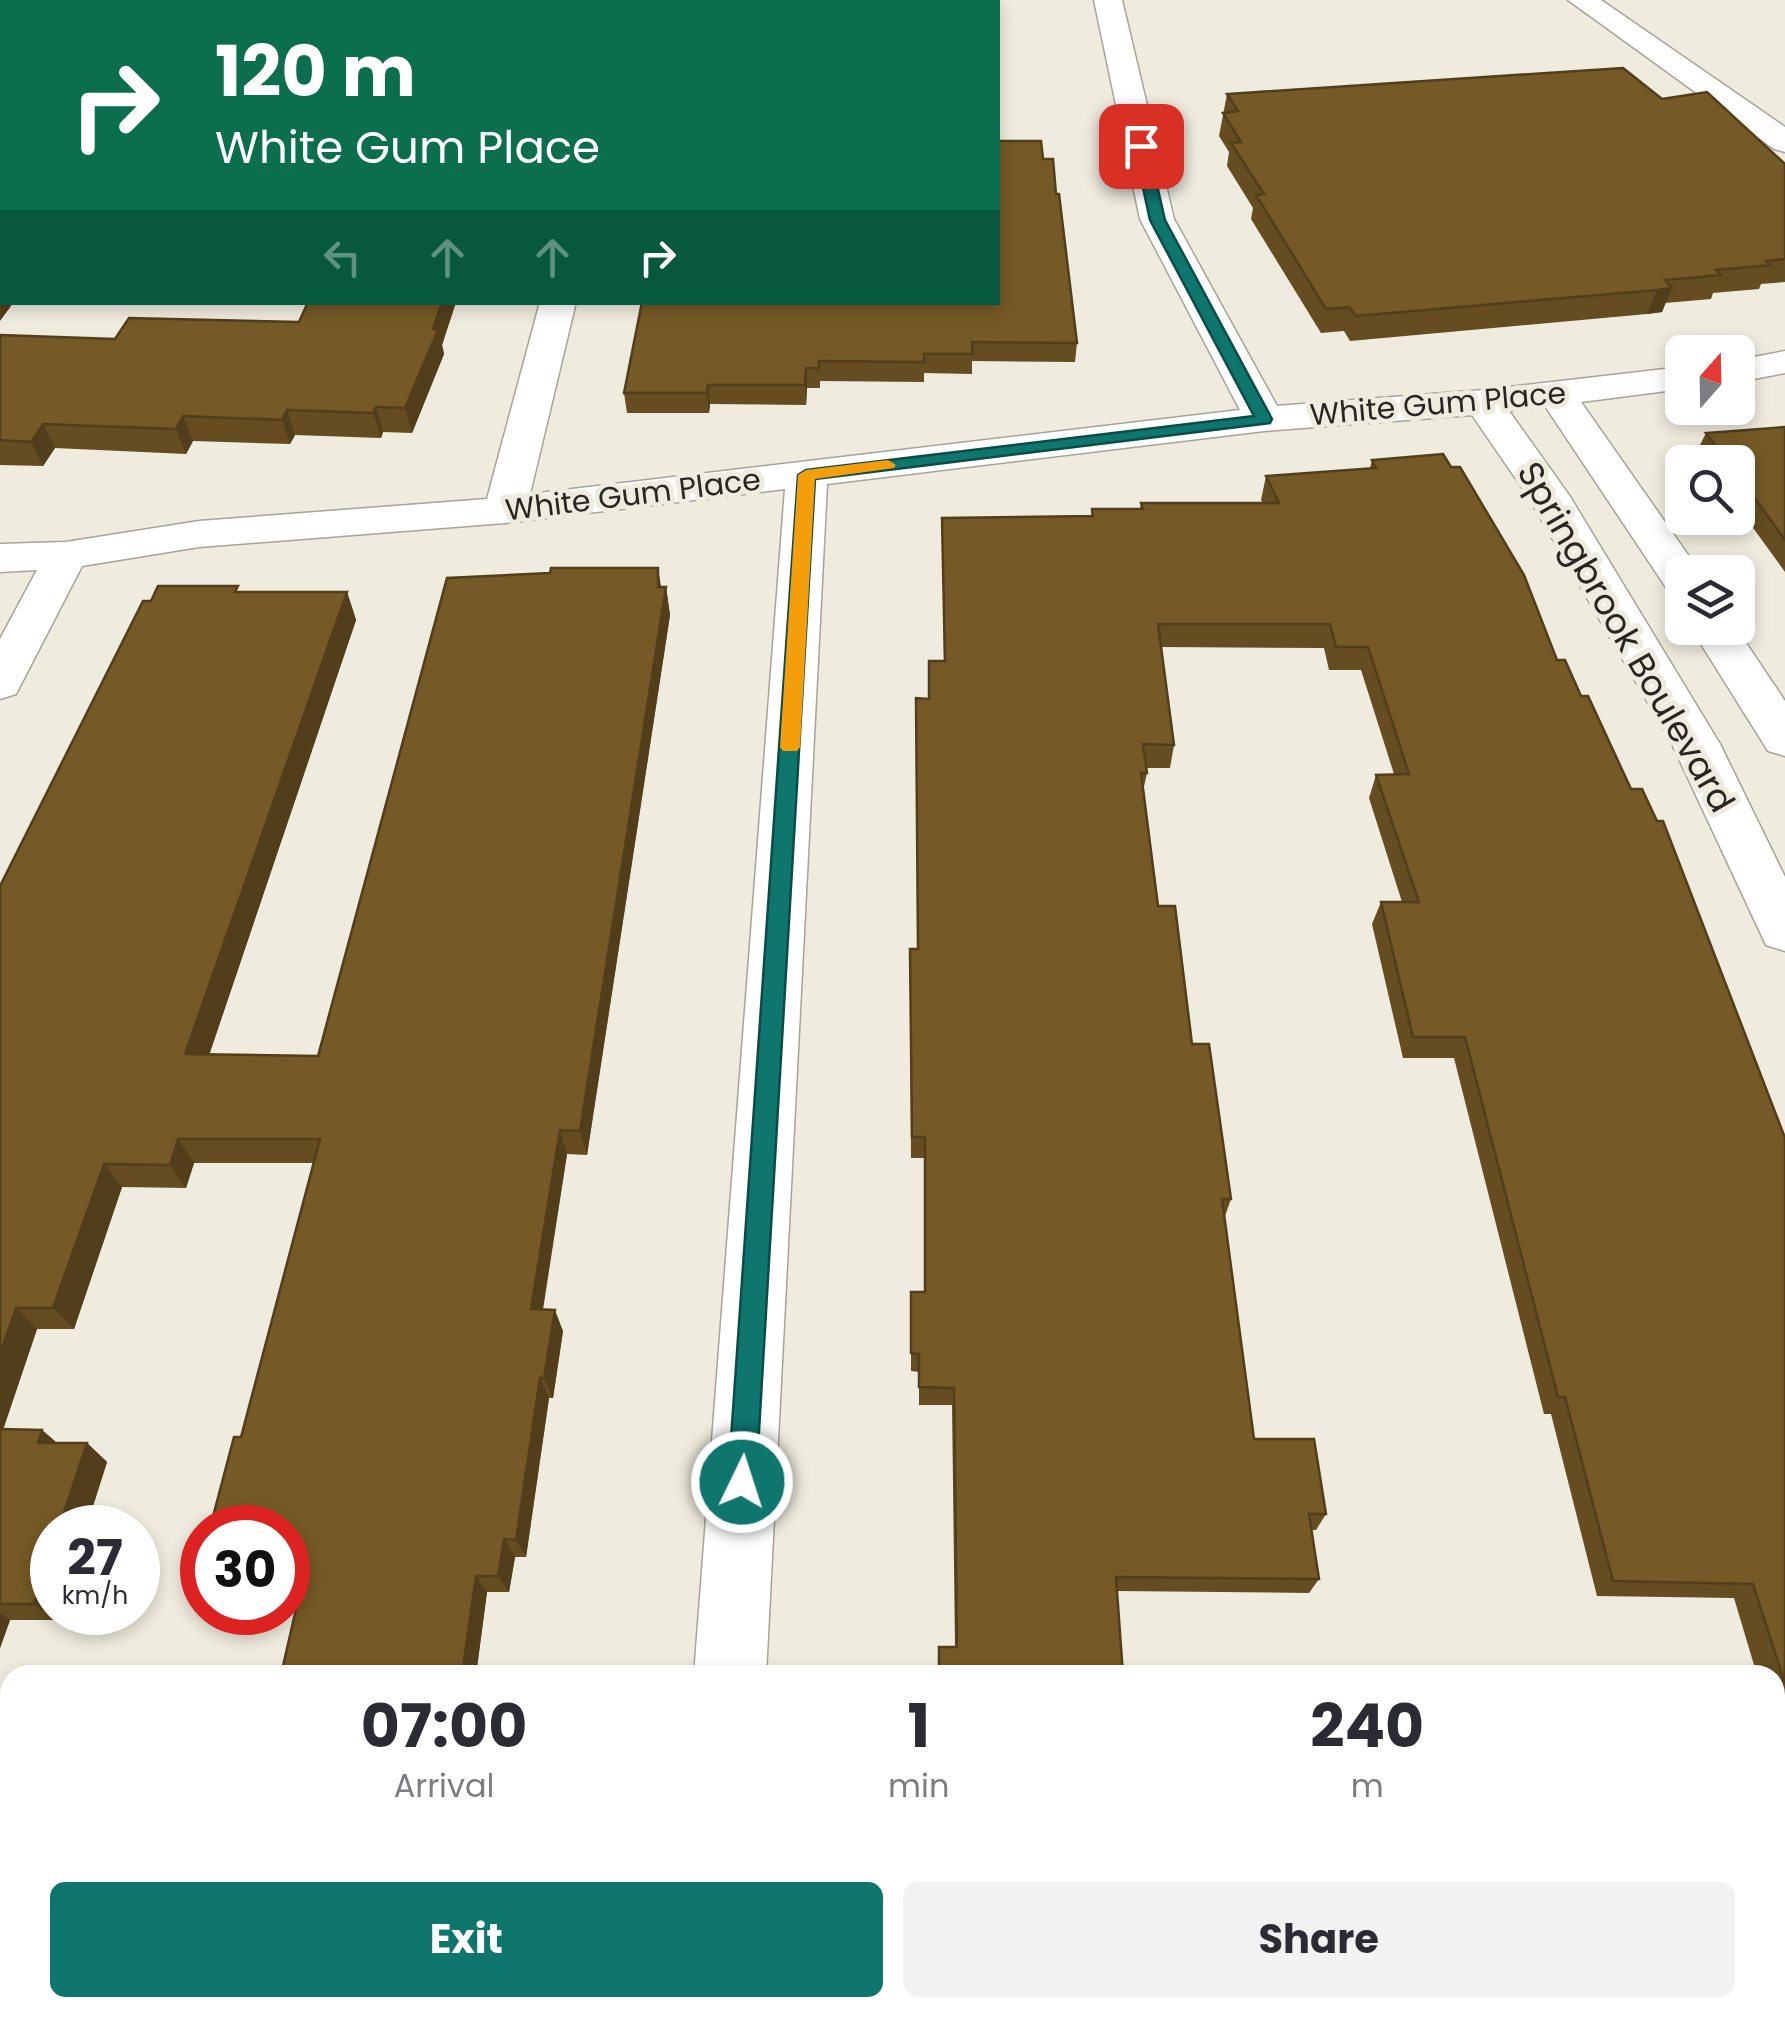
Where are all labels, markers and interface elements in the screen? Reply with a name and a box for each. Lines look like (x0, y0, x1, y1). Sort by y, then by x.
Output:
text: 120 m (215, 22, 416, 121)
icon: right (50, 40, 180, 170)
pin (1099, 104, 1184, 189)
text: White Gum Place (215, 116, 600, 179)
icon: arrive (1114, 119, 1169, 174)
icon: left (315, 230, 370, 285)
icon: ahead (420, 230, 475, 285)
icon: ahead (525, 230, 580, 285)
icon: right (630, 230, 685, 285)
north arrow (1665, 335, 1755, 425)
map controls (1665, 335, 1755, 645)
street label: White Gum Place (1308, 371, 1568, 436)
button: search (1665, 445, 1755, 535)
street label: Springbrook Boulevard (1506, 452, 1747, 821)
street label: White Gum Place (503, 458, 763, 531)
button: layers (1665, 555, 1755, 645)
position arrow (690, 1430, 794, 1534)
speed limit sign: 30 (180, 1505, 310, 1635)
text: 27 (67, 1522, 123, 1593)
text: km/h (62, 1578, 128, 1613)
text: 07:00 (361, 1684, 527, 1768)
text: 1 (907, 1684, 930, 1768)
text: 240 (1310, 1684, 1424, 1768)
text: Arrival (394, 1763, 494, 1808)
text: min (888, 1763, 949, 1808)
text: m (1351, 1763, 1384, 1808)
button: Exit (50, 1882, 883, 1997)
button: Share (903, 1882, 1735, 1997)

